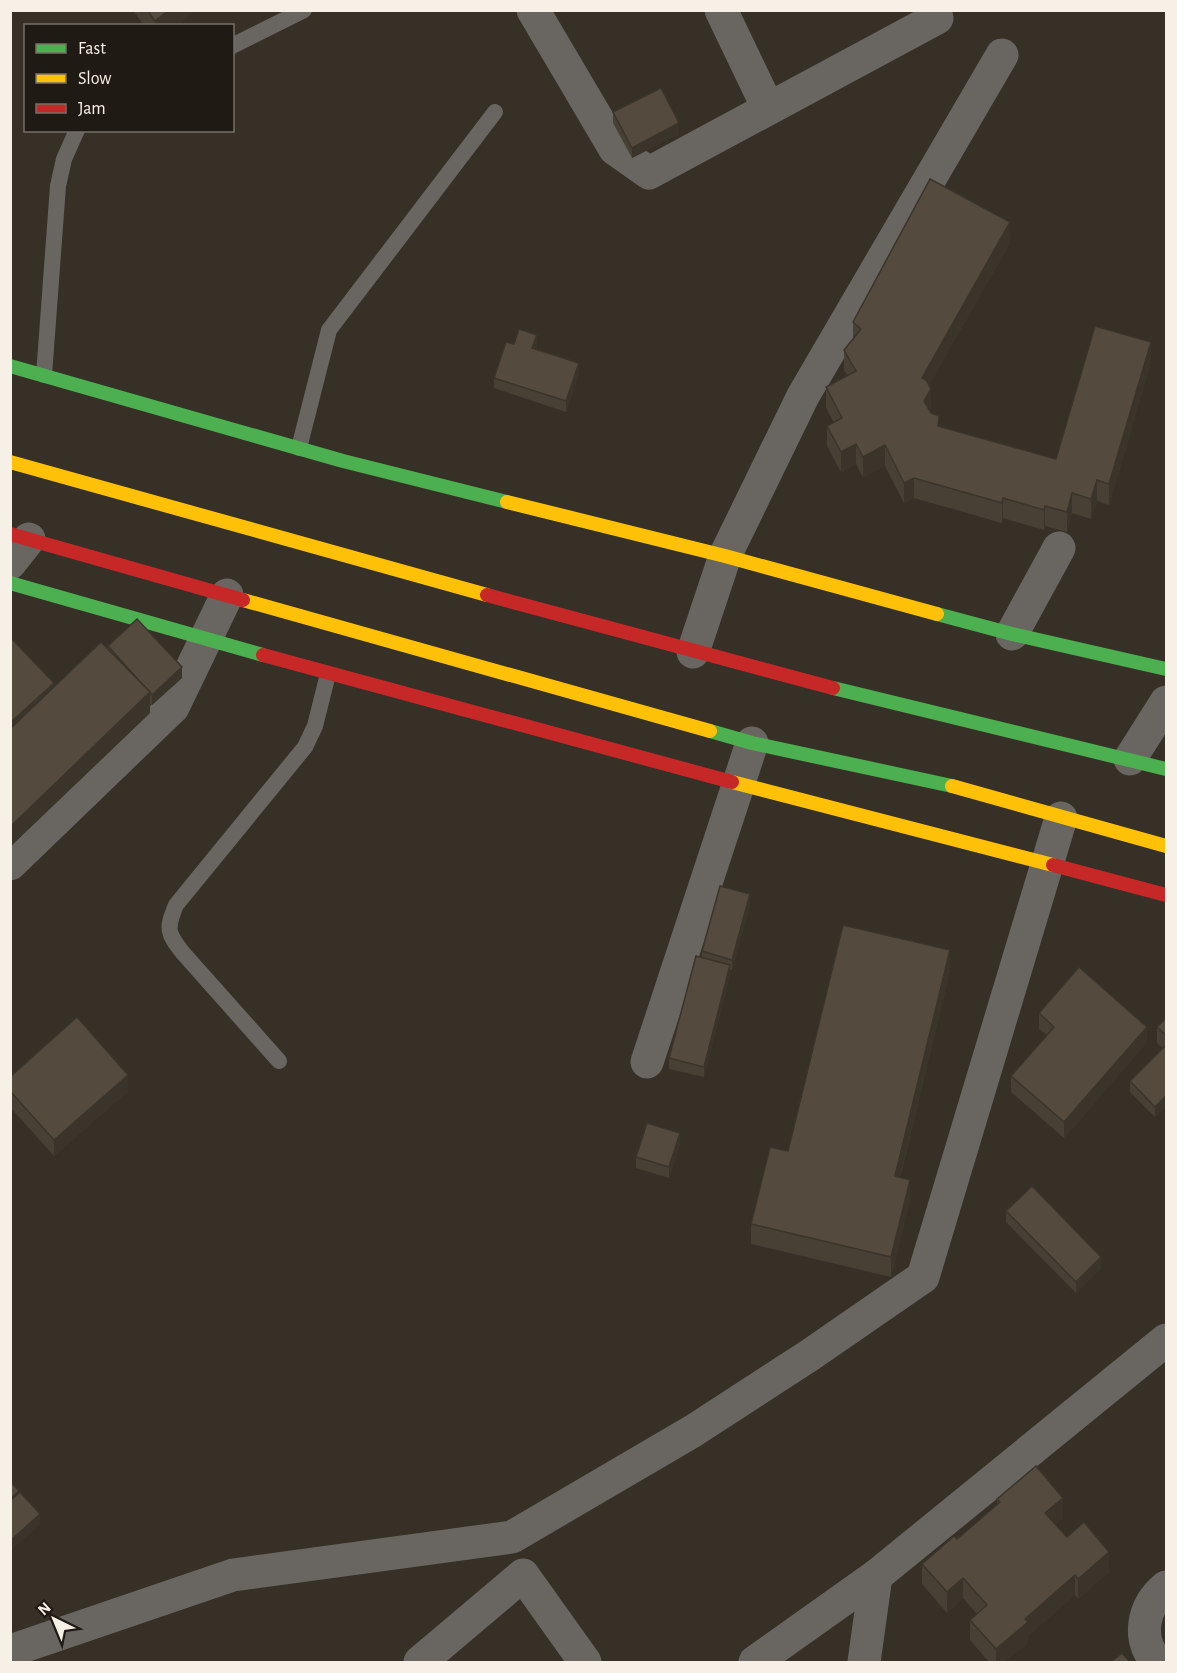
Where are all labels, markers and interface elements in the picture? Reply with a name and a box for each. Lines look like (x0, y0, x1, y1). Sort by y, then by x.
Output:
legend (24, 24, 234, 132)
text: Fast (78, 40, 106, 58)
text: Slow (78, 70, 111, 88)
text: Jam (78, 100, 106, 118)
north arrow (24, 1589, 84, 1649)
text: N (35, 1599, 54, 1618)

